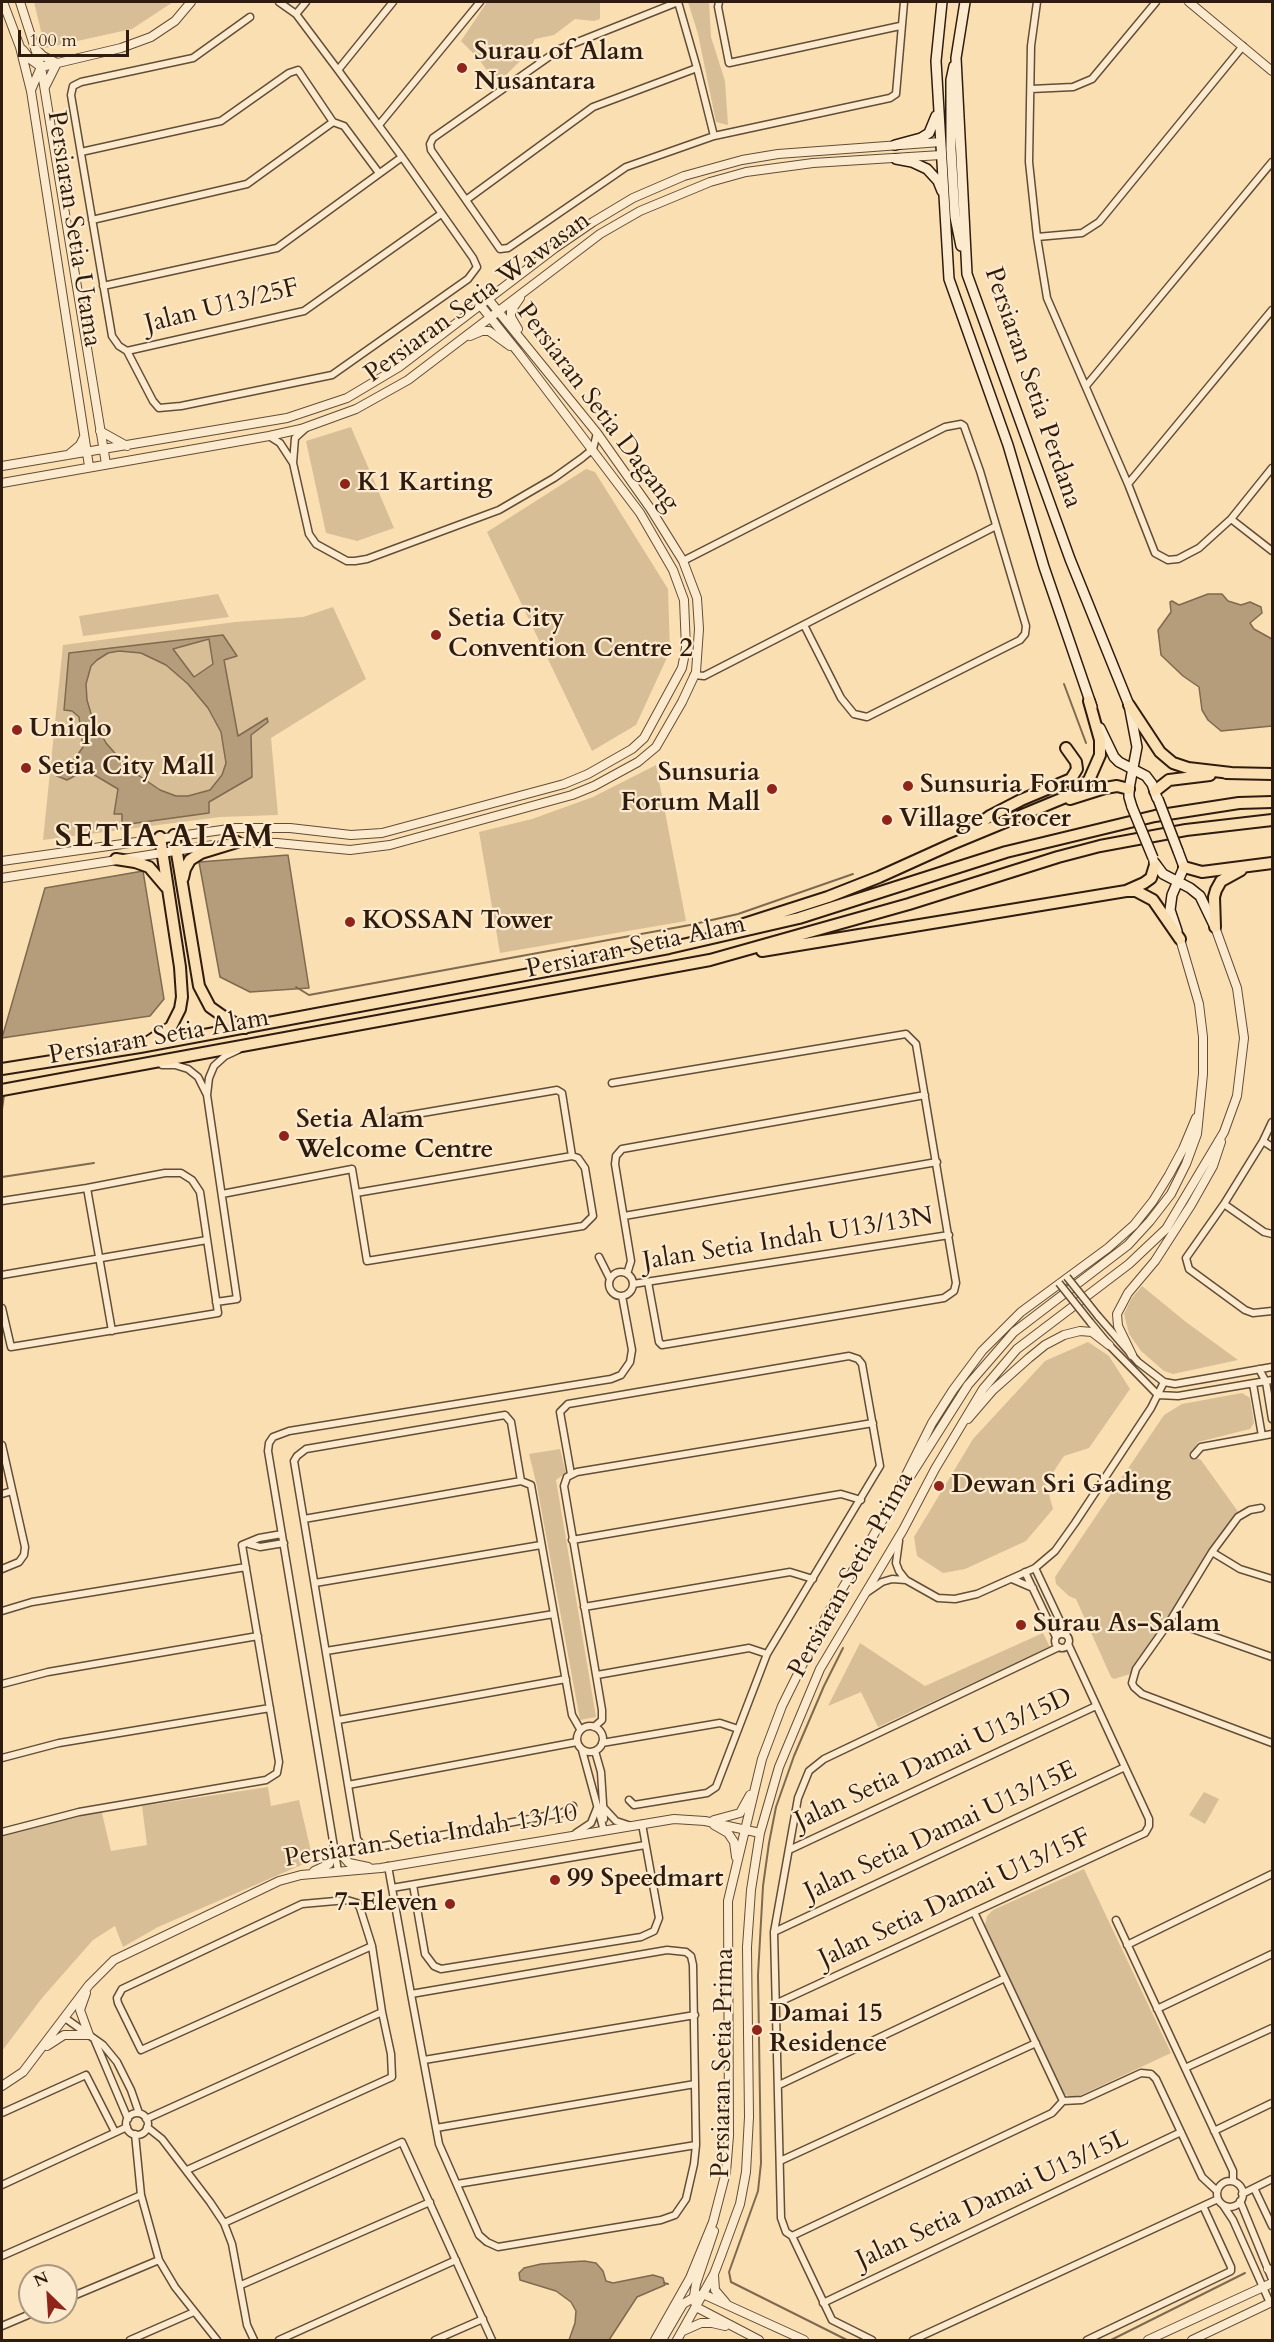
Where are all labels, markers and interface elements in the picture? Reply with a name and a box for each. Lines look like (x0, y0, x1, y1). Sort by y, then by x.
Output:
scale bar (21, 18, 132, 56)
text: 100 m (29, 28, 77, 53)
place label: Surau of Alam Nusantara (474, 37, 644, 98)
marker: Surau of Alam Nusantara (455, 61, 469, 75)
street label: Persiaran Setia Utama (39, 109, 107, 349)
street label: Persiaran Setia Wawasan (359, 206, 597, 390)
street label: Persiaran Setia Perdana (976, 263, 1088, 513)
street label: Jalan U13/25F (142, 273, 302, 341)
street label: Persiaran Setia Dagang (509, 298, 685, 518)
place label: K1 Karting (357, 468, 492, 500)
marker: K1 Karting (338, 477, 352, 491)
place label: Setia City Convention Centre 2 (448, 604, 693, 666)
marker: Setia City Convention Centre 2 (429, 628, 443, 642)
place label: Uniqlo (29, 714, 112, 746)
marker: Uniqlo (10, 723, 24, 737)
place label: Setia City Mall (38, 752, 215, 784)
place label: Sunsuria Forum Mall (621, 758, 760, 820)
marker: Setia City Mall (19, 761, 33, 775)
place label: Sunsuria Forum (920, 770, 1108, 802)
marker: Sunsuria Forum (901, 779, 915, 793)
marker: Sunsuria Forum Mall (765, 782, 779, 796)
place label: Village Grocer (899, 804, 1071, 836)
marker: Village Grocer (880, 813, 894, 827)
district label: SETIA ALAM (55, 820, 275, 858)
place label: KOSSAN Tower (362, 906, 553, 938)
street label: Persiaran Setia Alam (524, 910, 748, 986)
marker: KOSSAN Tower (343, 915, 357, 929)
street label: Persiaran Setia Alam (46, 1003, 272, 1073)
place label: Setia Alam Welcome Centre (296, 1105, 493, 1166)
marker: Setia Alam Welcome Centre (277, 1129, 291, 1143)
street label: Jalan Setia Indah U13/13N (641, 1202, 935, 1278)
street label: Persiaran Setia Prima (783, 1467, 921, 1683)
place label: Dewan Sri Gading (951, 1470, 1171, 1502)
marker: Dewan Sri Gading (932, 1479, 946, 1493)
place label: Surau As-Salam (1033, 1609, 1220, 1641)
marker: Surau As-Salam (1014, 1618, 1028, 1632)
street label: Jalan Setia Damai U13/15D (790, 1682, 1078, 1838)
street label: Jalan Setia Damai U13/15E (800, 1755, 1082, 1909)
street label: Persiaran Setia Indah 13/10 (282, 1798, 580, 1876)
street label: Jalan Setia Damai U13/15F (814, 1822, 1096, 1976)
place label: 99 Speedmart (567, 1864, 723, 1896)
marker: 99 Speedmart (548, 1873, 562, 1887)
place label: 7-Eleven (335, 1888, 438, 1920)
marker: 7-Eleven (443, 1897, 457, 1911)
street label: Persiaran Setia Prima (706, 1948, 742, 2178)
place label: Damai 15 Residence (769, 1999, 887, 2060)
marker: Damai 15 Residence (750, 2023, 764, 2037)
street label: Jalan Setia Damai U13/15L (852, 2123, 1134, 2277)
north arrow (18, 2264, 78, 2324)
text: N (30, 2267, 52, 2292)

